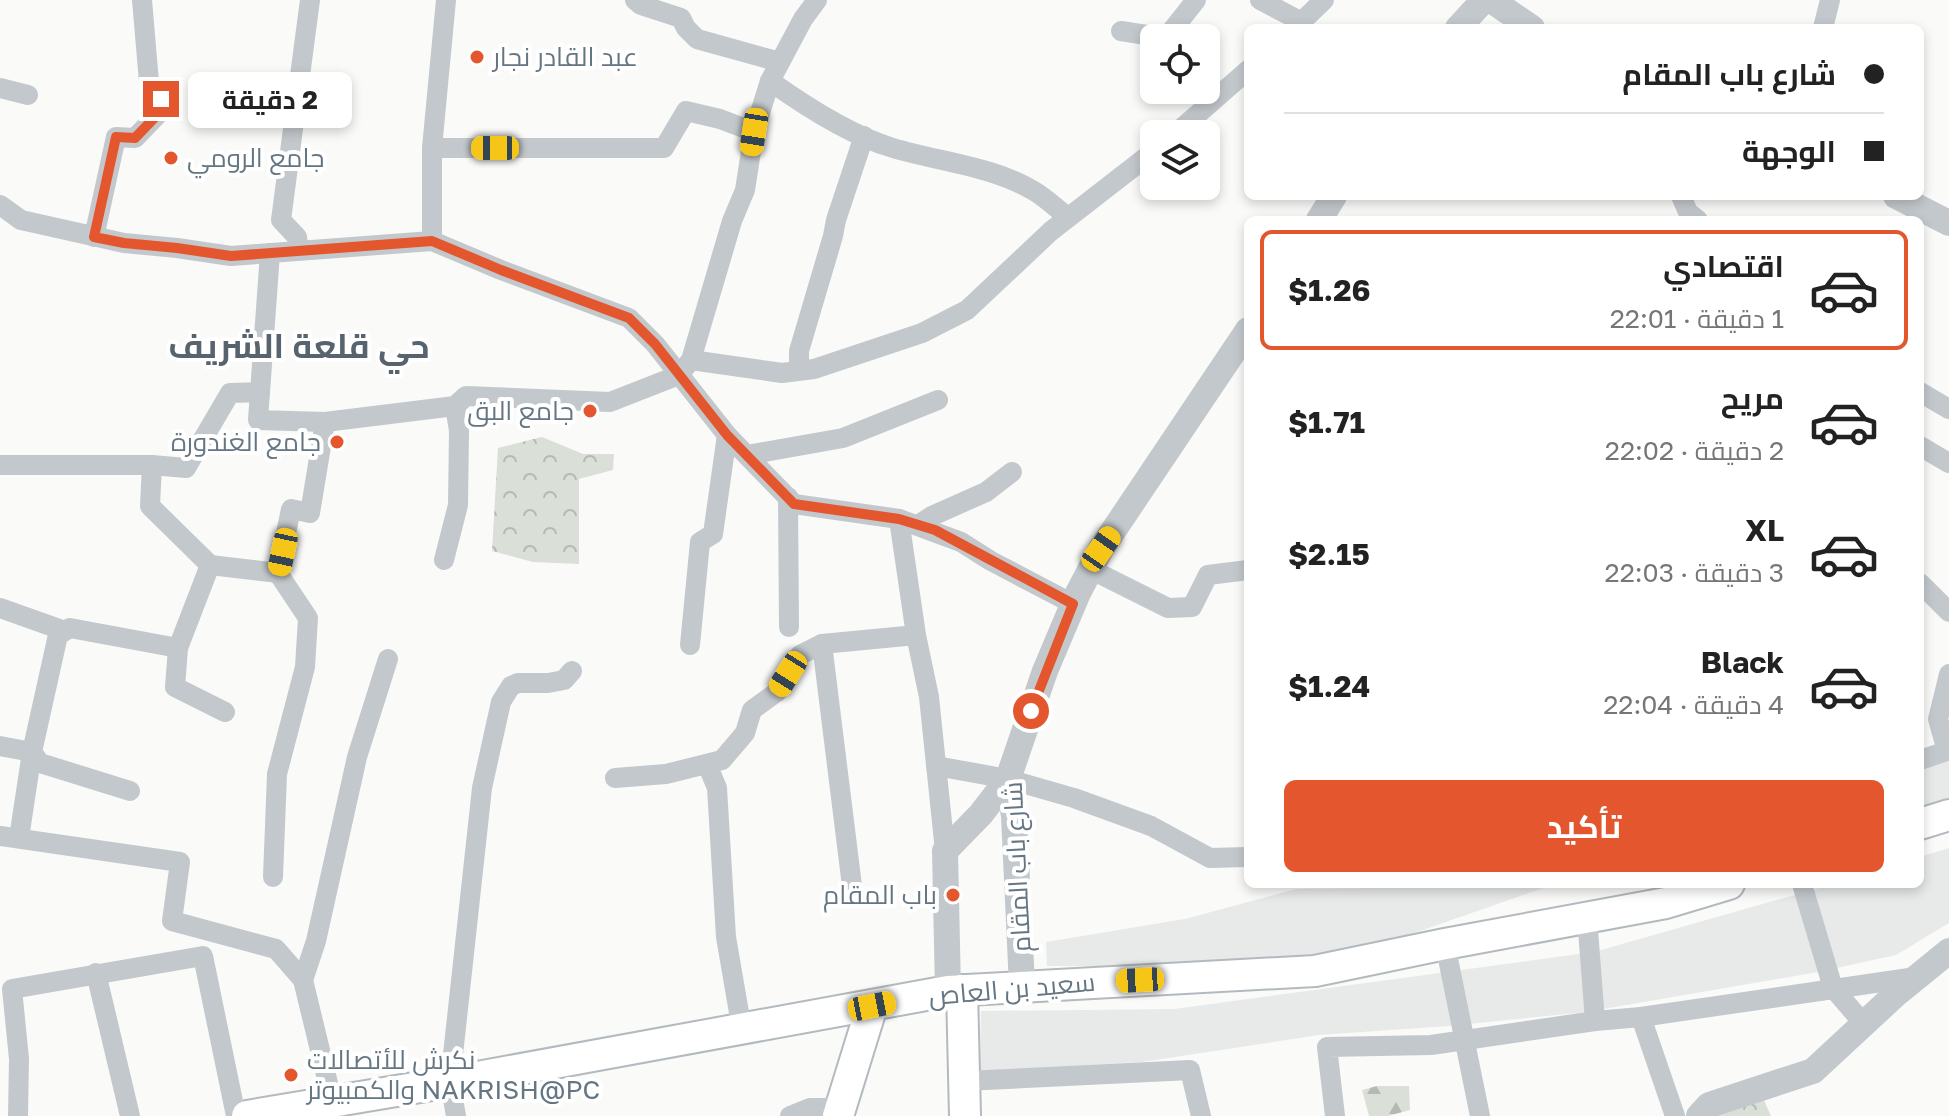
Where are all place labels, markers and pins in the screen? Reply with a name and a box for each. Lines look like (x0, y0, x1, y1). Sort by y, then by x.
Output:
place label: عبد القادر نجار (491, 41, 638, 72)
marker: عبد القادر نجار (468, 48, 486, 66)
place label: جامع الرومي (187, 142, 325, 179)
marker: جامع الرومي (162, 149, 180, 167)
place label: جامع البق (467, 395, 574, 428)
marker: جامع البق (581, 402, 599, 420)
place label: جامع الغندورة (171, 426, 321, 459)
marker: جامع الغندورة (328, 433, 346, 451)
place label: باب المقام (823, 879, 937, 913)
marker: باب المقام (944, 886, 962, 904)
place label: نكرش للأتصالات والكمبيوتر NAKRISH@PC (305, 1044, 600, 1105)
marker: نكرش للأتصالات والكمبيوتر NAKRISH@PC (282, 1066, 300, 1084)

